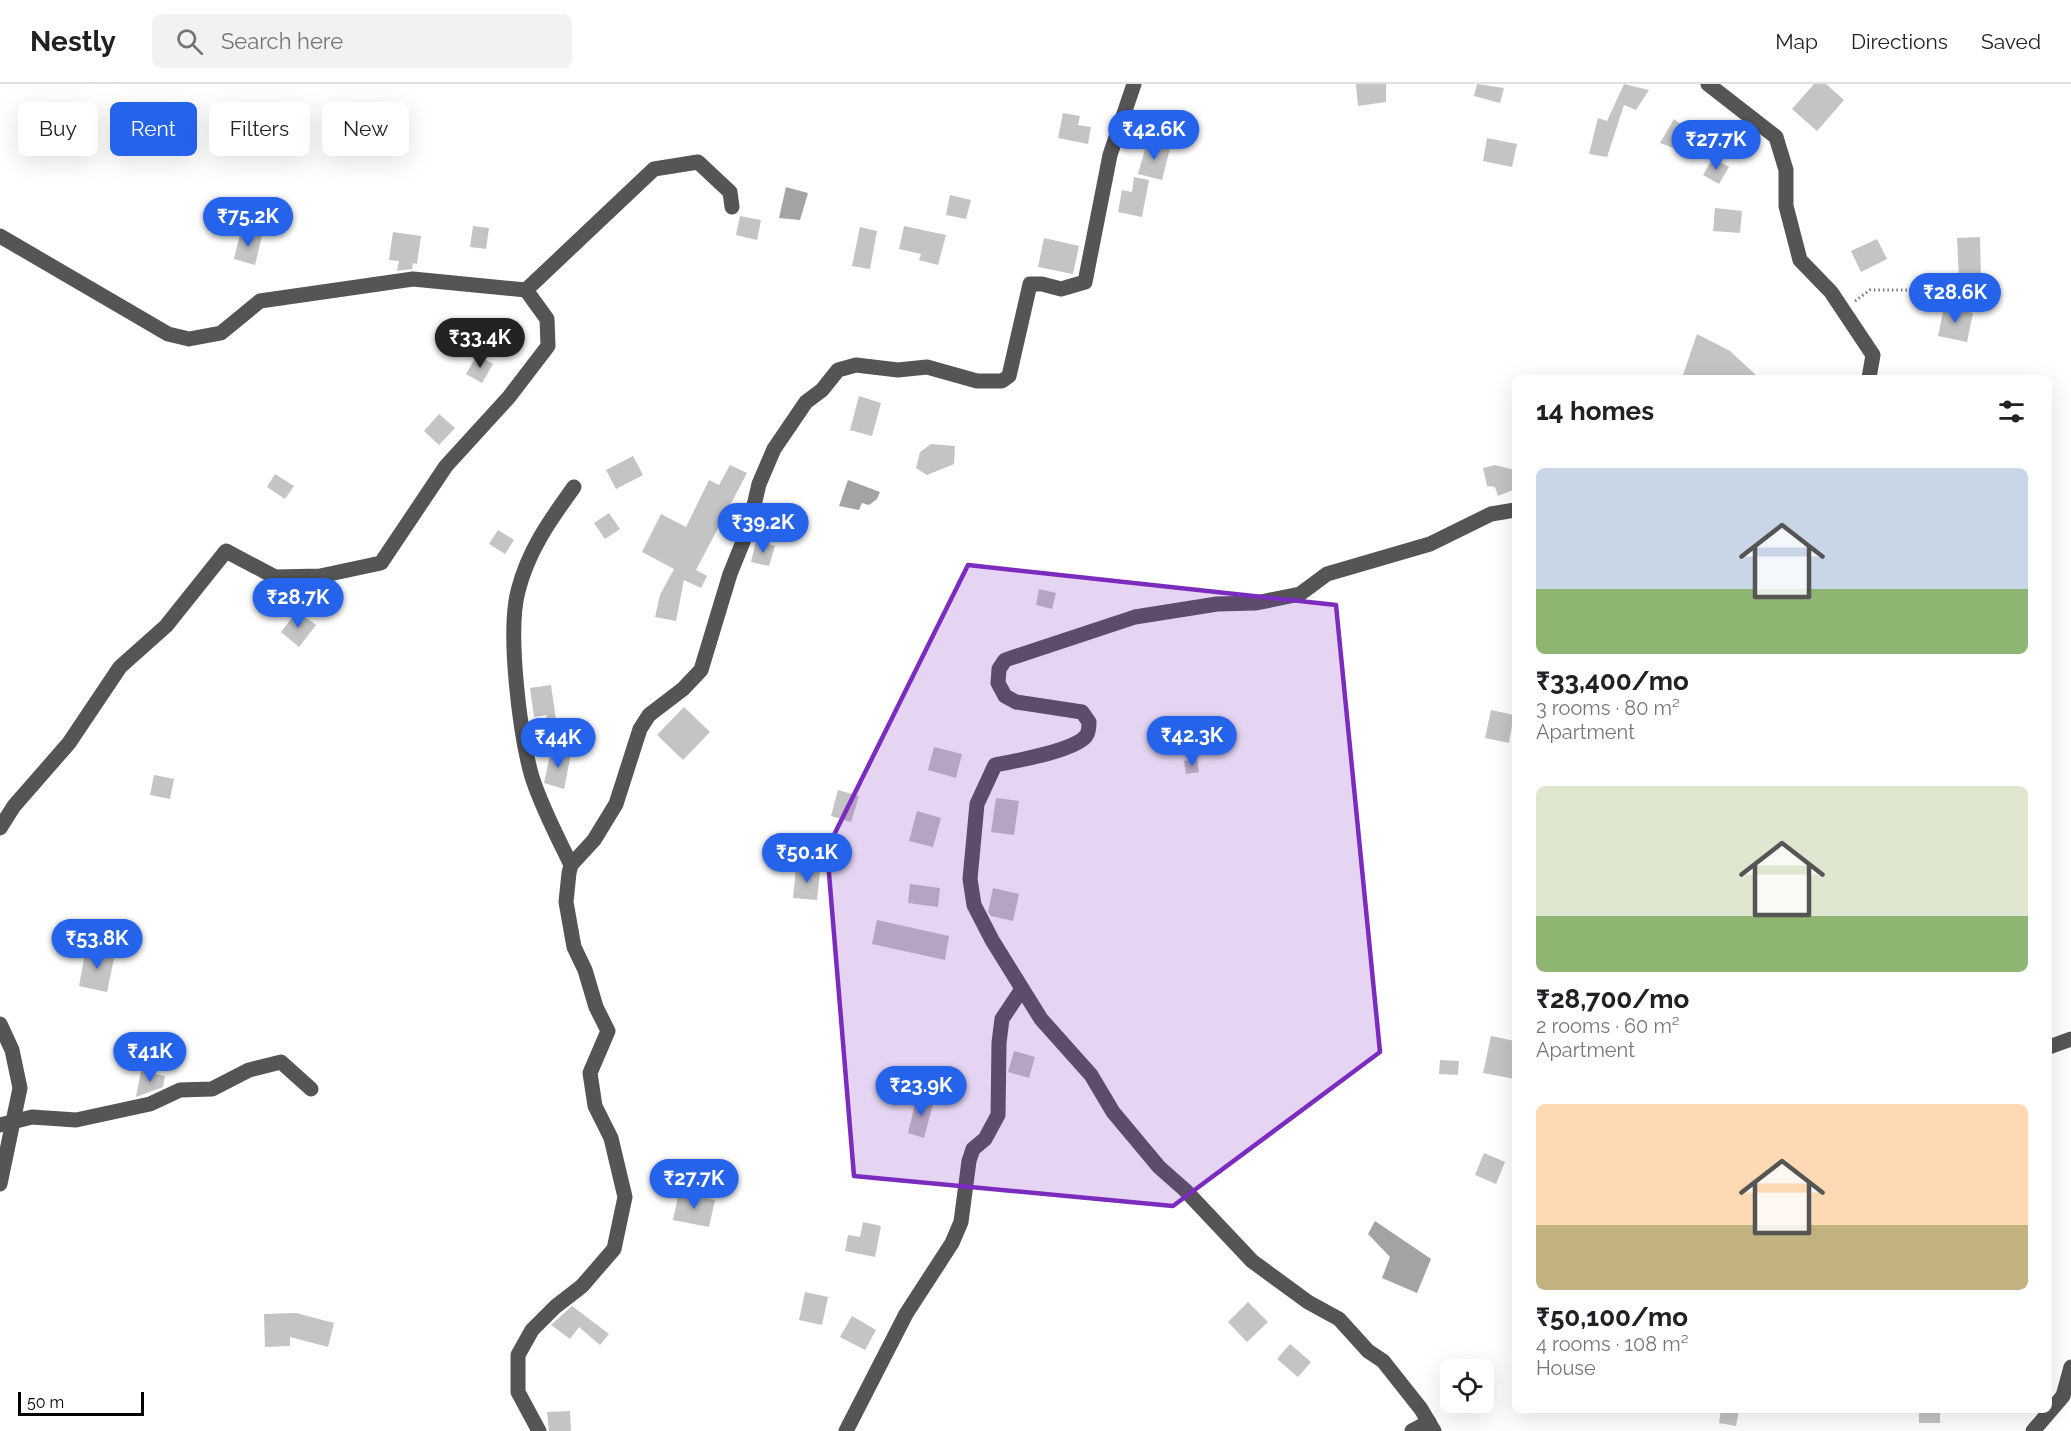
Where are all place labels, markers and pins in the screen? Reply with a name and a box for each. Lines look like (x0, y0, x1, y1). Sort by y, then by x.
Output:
pin: ₹42.6K (1105, 110, 1203, 161)
pin: ₹27.7K (1667, 120, 1765, 171)
pin: ₹75.2K (199, 197, 297, 248)
pin: ₹28.6K (1906, 273, 2004, 324)
pin: ₹33.4K (431, 318, 529, 369)
pin: ₹39.2K (714, 503, 812, 554)
pin: ₹28.7K (249, 578, 347, 629)
pin: ₹42.3K (1143, 716, 1241, 767)
pin: ₹44K (522, 718, 594, 769)
pin: ₹50.1K (758, 833, 856, 884)
pin: ₹53.8K (48, 919, 146, 970)
pin: ₹41K (114, 1032, 186, 1083)
pin: ₹23.9K (872, 1066, 970, 1117)
pin: ₹27.7K (645, 1159, 743, 1210)

